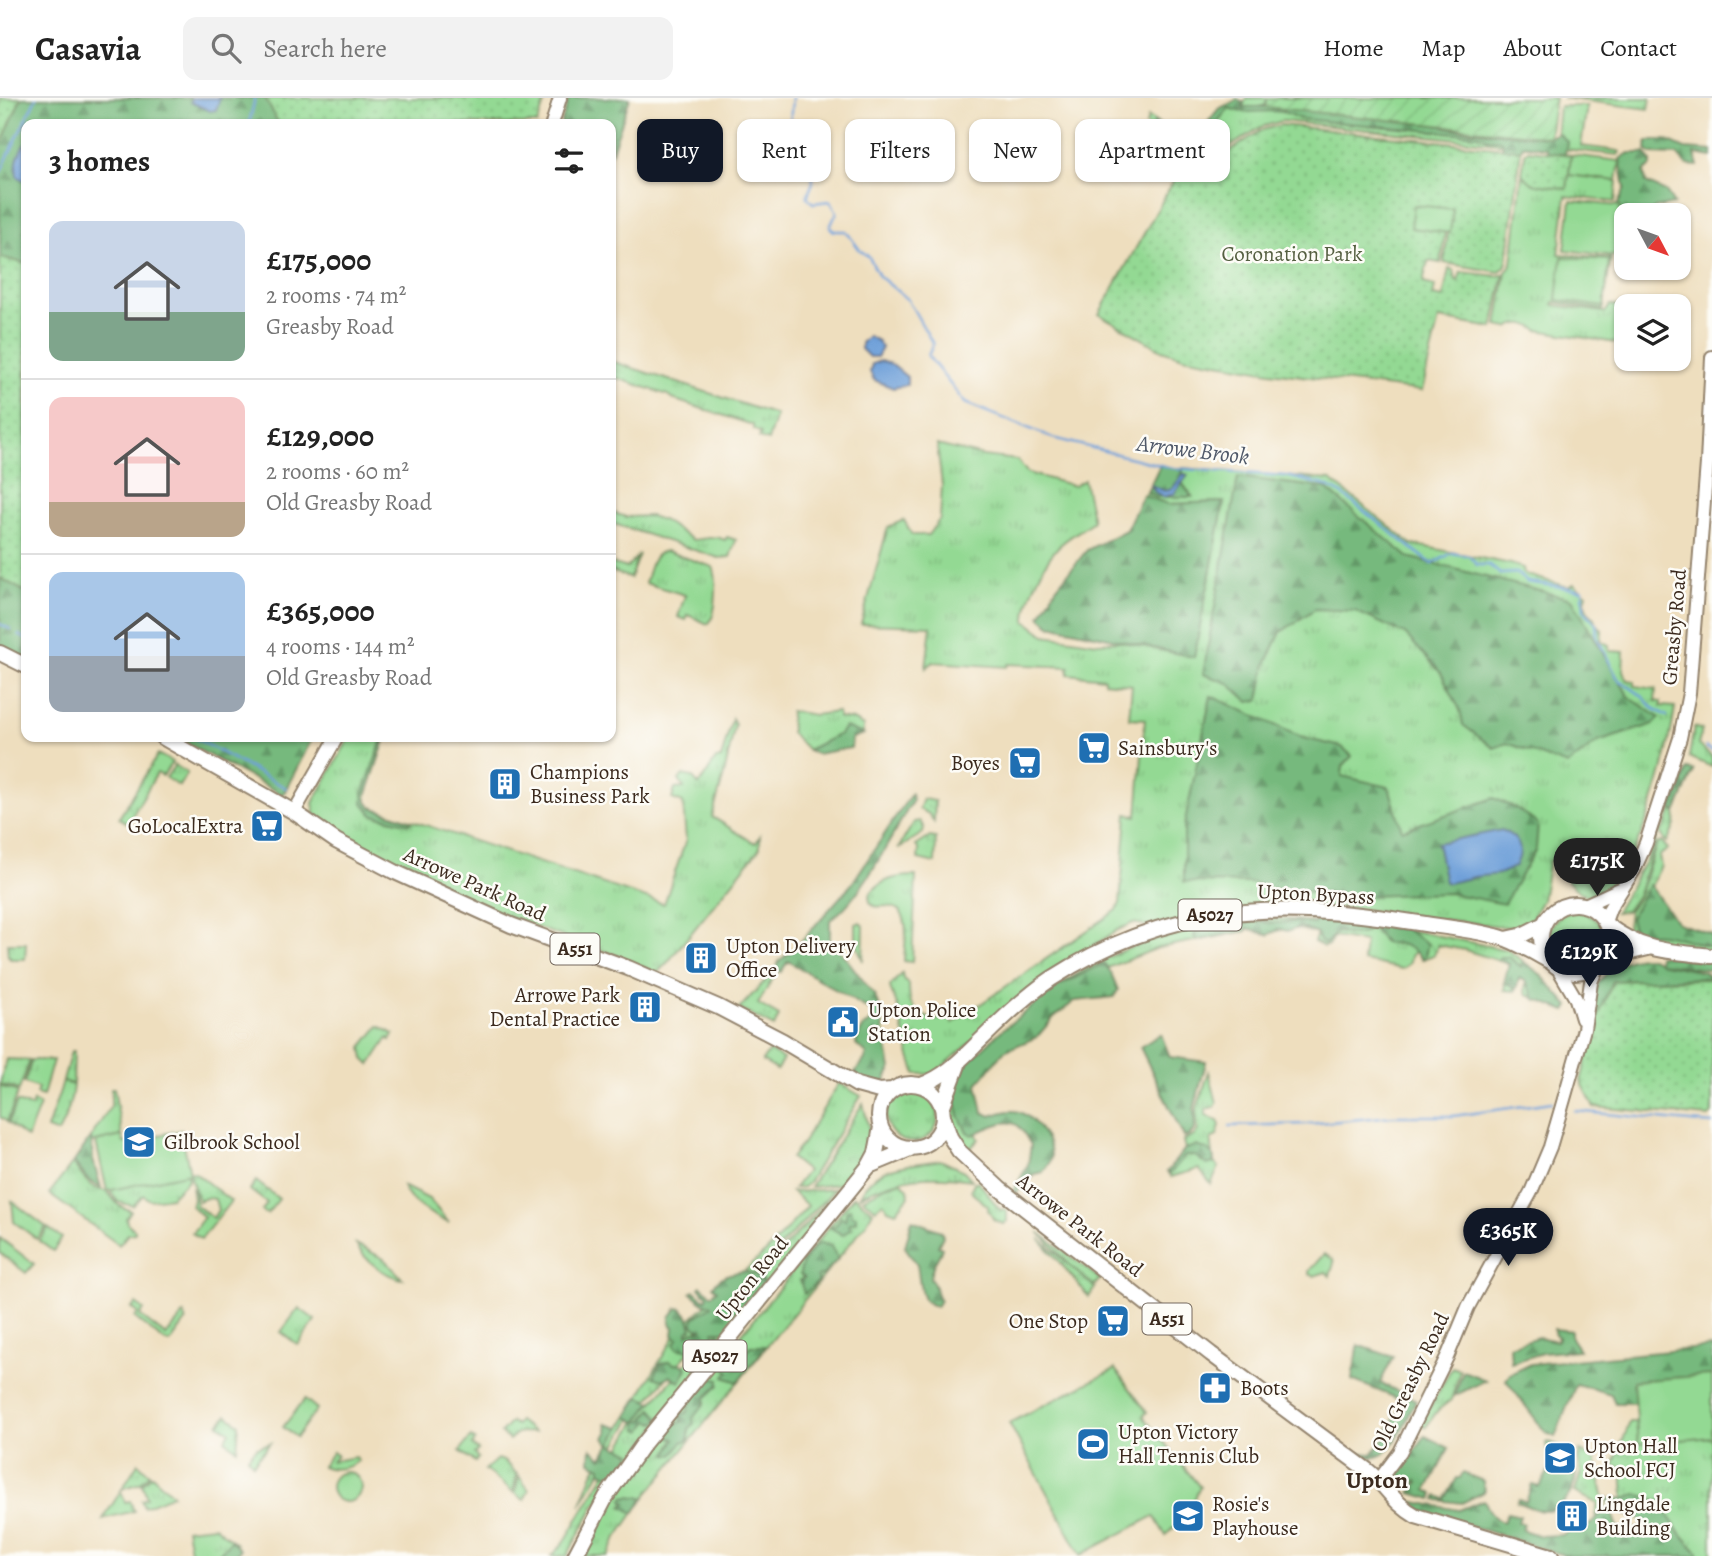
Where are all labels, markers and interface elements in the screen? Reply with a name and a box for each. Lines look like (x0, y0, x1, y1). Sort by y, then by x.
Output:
search box (183, 17, 673, 80)
text: Casavia (35, 26, 141, 71)
icon: search (207, 29, 245, 67)
text: Search here (263, 31, 387, 66)
text: Home (1323, 32, 1384, 64)
text: Map (1422, 32, 1466, 64)
text: About (1504, 32, 1562, 64)
text: Contact (1600, 32, 1677, 64)
chip: Buy (637, 119, 723, 182)
chip: Rent (737, 119, 831, 182)
chip: Filters (845, 119, 955, 182)
chip: New (969, 119, 1061, 182)
chip: Apartment (1075, 119, 1230, 182)
text: 3 homes (49, 141, 150, 181)
icon: filters (550, 142, 588, 180)
north arrow (1614, 203, 1690, 280)
map controls (1614, 203, 1691, 371)
text: £175,000 (266, 240, 371, 280)
park label: Coronation Park (1221, 240, 1363, 268)
icon: home (105, 249, 189, 333)
text: 2 rooms · 74 m² (266, 280, 406, 311)
button: layers (1614, 294, 1691, 371)
text: Greasby Road (266, 311, 394, 342)
text: £129,000 (266, 416, 374, 456)
icon: home (105, 425, 189, 509)
water label: Arrowe Brook (1134, 428, 1251, 472)
text: 2 rooms · 60 m² (266, 456, 409, 487)
text: Old Greasby Road (266, 487, 432, 518)
street label: Greasby Road (1655, 567, 1693, 686)
text: £365,000 (266, 591, 375, 631)
icon: home (105, 600, 189, 684)
text: 4 rooms · 144 m² (266, 631, 414, 662)
text: Old Greasby Road (266, 662, 432, 693)
supermarket icon: Sainsbury's (1075, 729, 1113, 767)
place label: Sainsbury's (1118, 734, 1218, 762)
supermarket icon: Boyes (1006, 744, 1044, 782)
place label: Boyes (951, 749, 1000, 777)
place label: Champions Business Park (530, 758, 650, 810)
building icon: Champions Business Park (486, 765, 524, 803)
supermarket icon: GoLocalExtra (248, 807, 286, 845)
place label: GoLocalExtra (128, 812, 243, 840)
pin: £175K (1548, 838, 1646, 898)
street label: Arrowe Park Road (398, 840, 551, 928)
text: £175K (1570, 845, 1624, 876)
street label: Upton Bypass (1257, 877, 1375, 911)
road number: A5027 (1178, 900, 1242, 930)
pin: £129K (1540, 930, 1638, 989)
place label: Upton Delivery Office (726, 932, 856, 984)
road number: A551 (550, 934, 600, 964)
text: £129K (1560, 936, 1618, 967)
building icon: Upton Delivery Office (682, 939, 720, 977)
place label: Arrowe Park Dental Practice (490, 981, 621, 1033)
building icon: Arrowe Park Dental Practice (626, 988, 664, 1026)
place label: Upton Police Station (868, 996, 976, 1048)
public building icon: Upton Police Station (824, 1003, 862, 1041)
school or university icon: Gilbrook School (120, 1123, 158, 1161)
place label: Gilbrook School (164, 1128, 300, 1156)
street label: Arrowe Park Road (1010, 1166, 1150, 1284)
pin: £365K (1459, 1208, 1557, 1268)
text: £365K (1479, 1215, 1537, 1246)
street label: Upton Road (709, 1229, 795, 1326)
supermarket icon: One Stop (1094, 1302, 1132, 1340)
road number: A551 (1142, 1303, 1192, 1334)
place label: One Stop (1009, 1307, 1088, 1335)
street label: Old Greasby Road (1364, 1307, 1456, 1456)
road number: A5027 (684, 1340, 746, 1372)
pharmacy icon: Boots (1196, 1369, 1234, 1407)
place label: Boots (1240, 1374, 1289, 1402)
place label: Upton Victory Hall Tennis Club (1118, 1418, 1259, 1470)
sports icon: Upton Victory Hall Tennis Club (1074, 1425, 1112, 1463)
place label: Upton Hall School FCJ (1584, 1432, 1677, 1484)
school or university icon: Upton Hall School FCJ (1541, 1439, 1579, 1477)
district label: Upton (1346, 1464, 1409, 1496)
place label: Rosie's Playhouse (1212, 1490, 1298, 1542)
place label: Lingdale Building (1596, 1490, 1671, 1542)
school or university icon: Rosie's Playhouse (1169, 1497, 1207, 1535)
building icon: Lingdale Building (1553, 1497, 1591, 1535)

